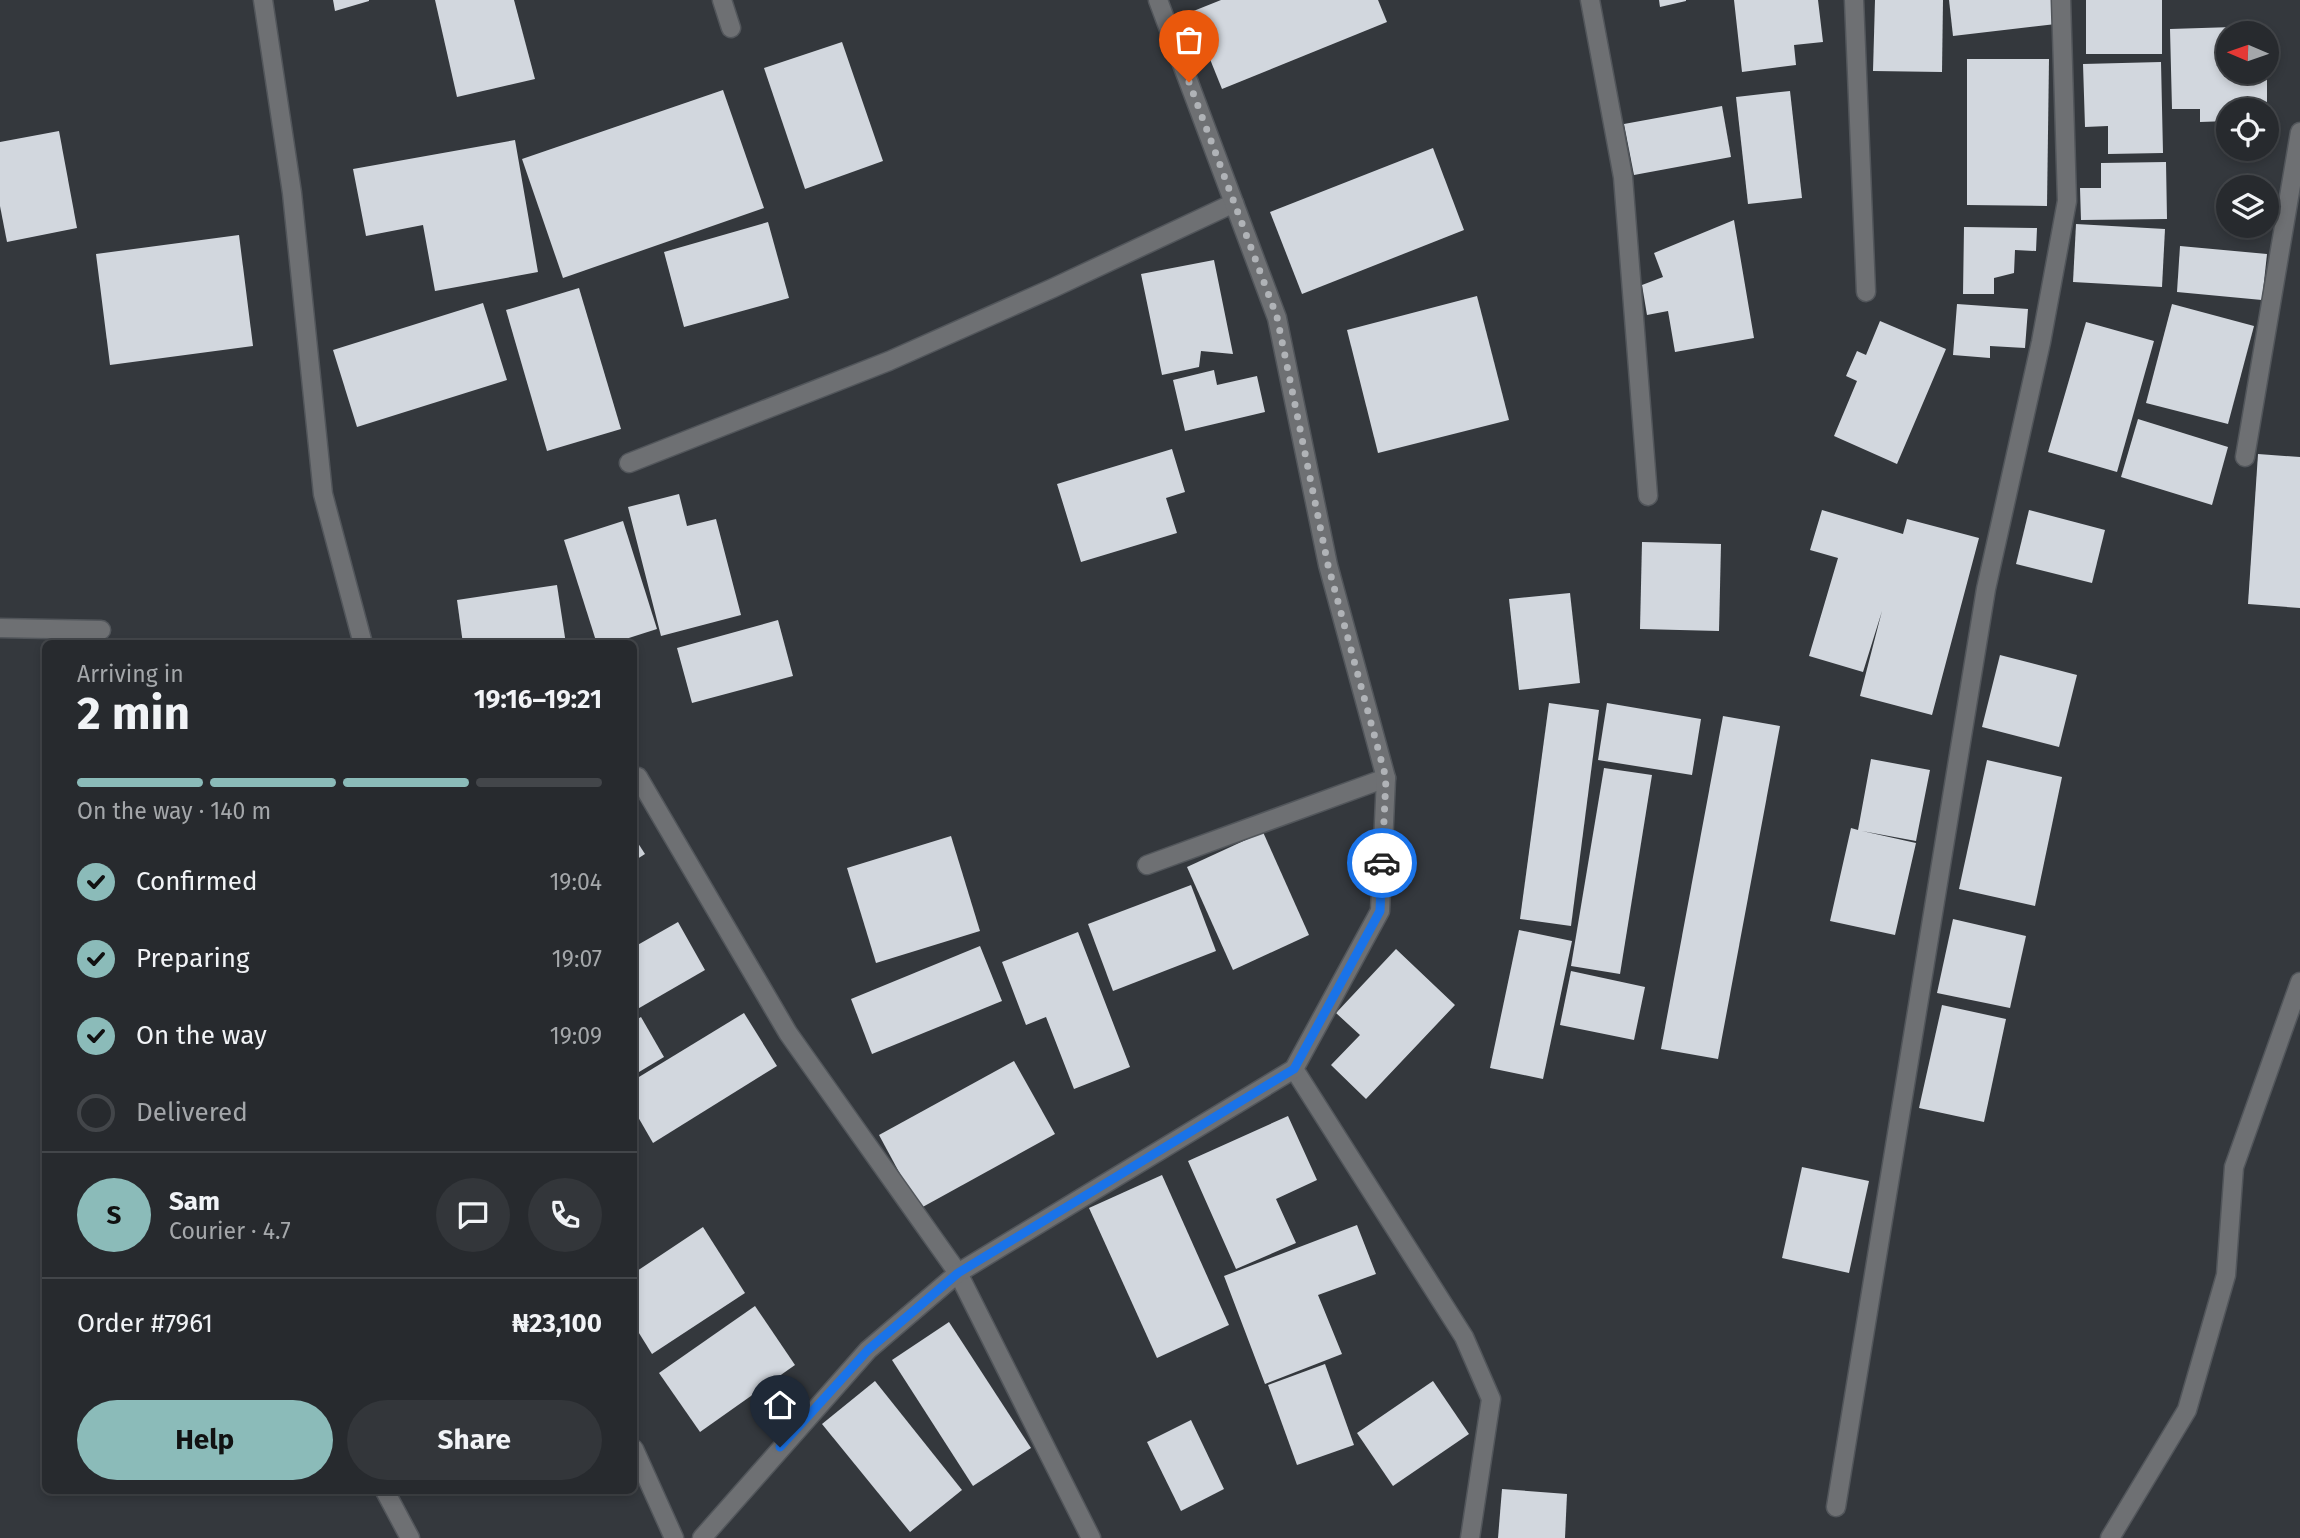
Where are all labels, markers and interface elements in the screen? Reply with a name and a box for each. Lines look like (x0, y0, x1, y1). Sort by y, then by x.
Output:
pin (1159, 10, 1219, 82)
icon: bag (1170, 21, 1208, 59)
north arrow (2216, 21, 2278, 84)
map controls (2216, 21, 2279, 238)
button: locate (2216, 98, 2279, 161)
button: layers (2216, 175, 2279, 238)
text: Arriving in (77, 660, 184, 688)
text: 19:16–19:21 (474, 684, 602, 715)
text: 2 min (77, 686, 190, 741)
text: On the way · 140 m (77, 797, 271, 825)
courier (1347, 828, 1417, 898)
icon: car (1363, 844, 1401, 882)
icon: check (77, 863, 115, 901)
text: Confirmed (136, 866, 257, 897)
text: 19:04 (549, 868, 602, 896)
icon: check (77, 940, 115, 978)
text: Preparing (136, 943, 249, 974)
text: 19:07 (552, 945, 602, 973)
icon: check (77, 1017, 115, 1055)
text: On the way (136, 1020, 267, 1051)
text: 19:09 (550, 1022, 602, 1050)
text: Delivered (136, 1097, 248, 1128)
button: chat (436, 1178, 510, 1252)
button: phone (528, 1178, 602, 1252)
text: Sam (169, 1186, 220, 1217)
text: S (107, 1200, 121, 1231)
text: Courier · 4.7 (169, 1217, 291, 1245)
text: Order #7961 (77, 1308, 213, 1339)
text: ₦23,100 (512, 1308, 602, 1339)
pin (750, 1375, 810, 1447)
icon: home (761, 1386, 799, 1424)
button: Help (77, 1400, 333, 1480)
button: Share (347, 1400, 602, 1480)

